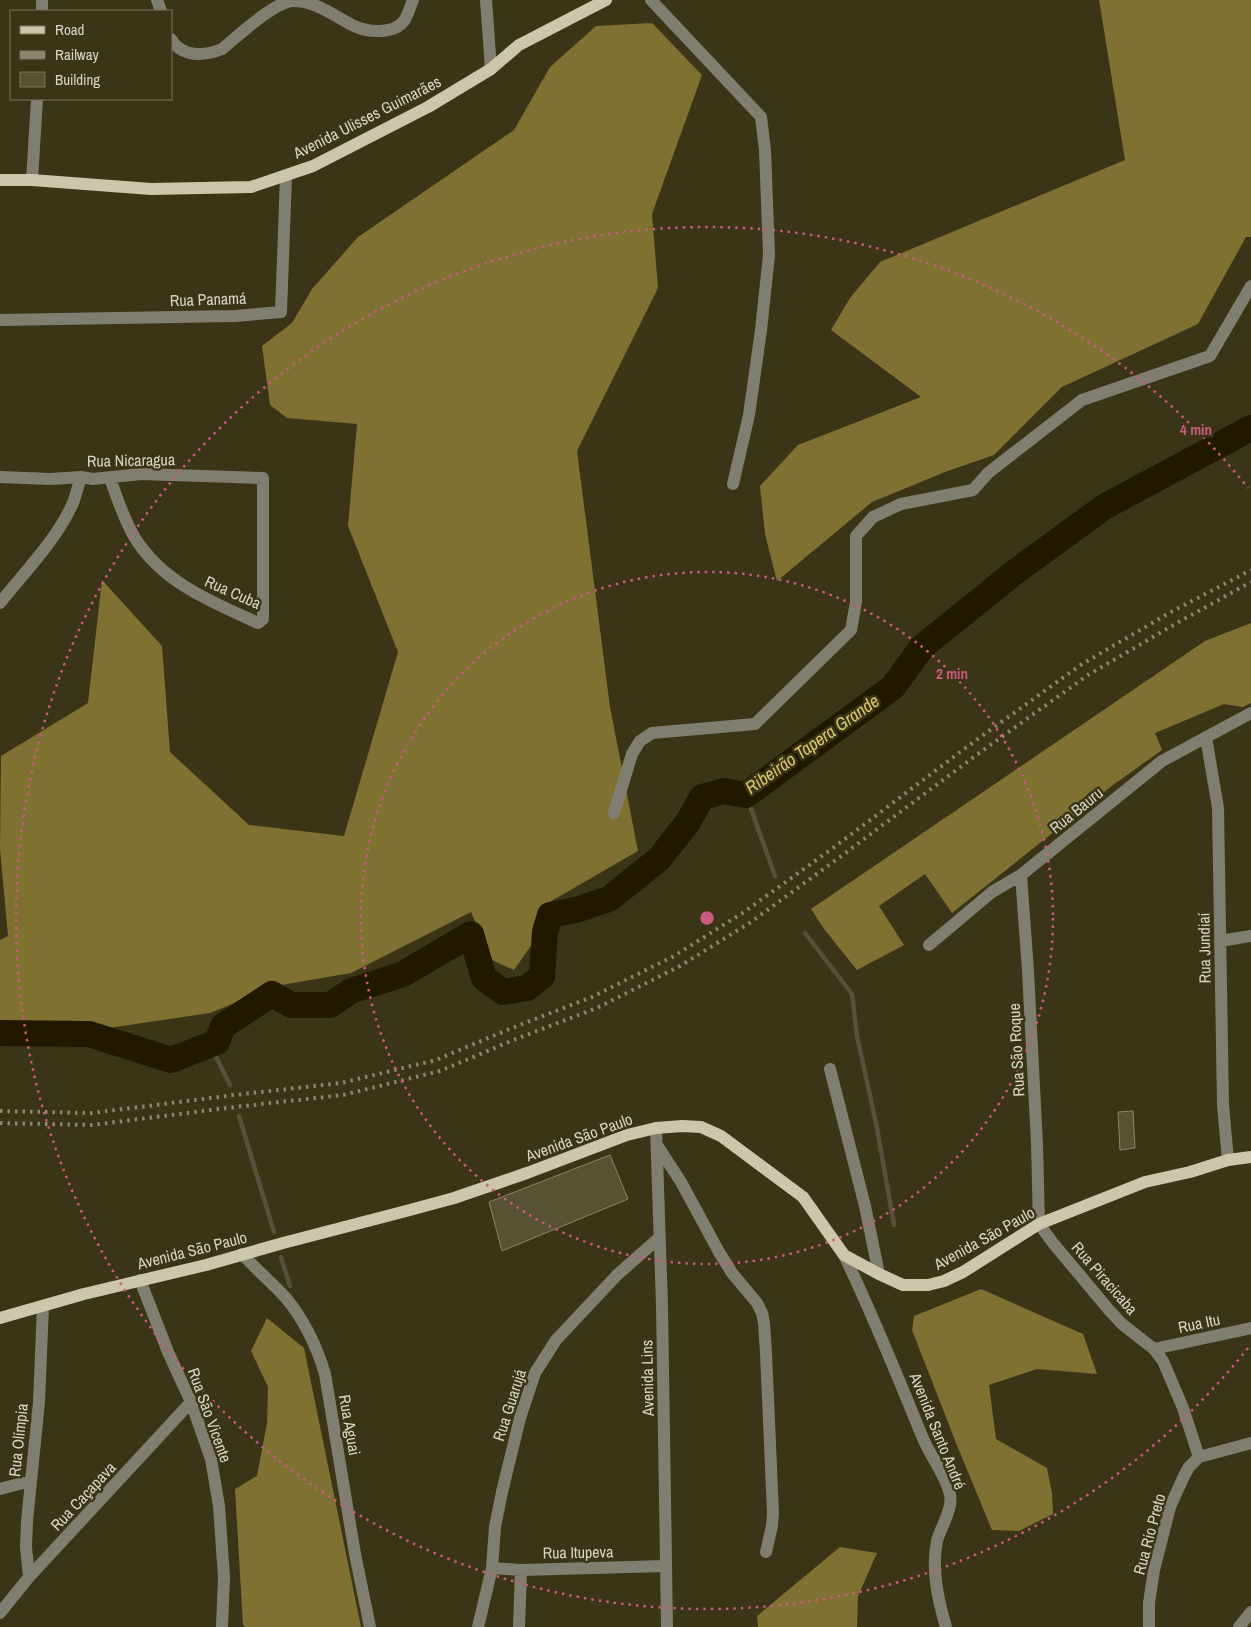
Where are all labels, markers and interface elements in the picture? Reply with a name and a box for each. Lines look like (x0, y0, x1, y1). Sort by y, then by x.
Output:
legend (10, 10, 172, 100)
text: Road (55, 19, 84, 40)
text: Railway (55, 44, 100, 65)
text: Building (55, 69, 100, 90)
street label: Avenida Ulisses Guimarães (288, 70, 445, 164)
street label: Rua Panamá (169, 287, 247, 311)
text: 4 min (1180, 419, 1212, 440)
street label: Rua Nicaragua (87, 448, 176, 472)
street label: Rua Cuba (202, 570, 265, 614)
text: 2 min (936, 663, 968, 684)
water label: Ribeirão Tapera Grande (740, 688, 884, 800)
street label: Rua Bauru (1045, 782, 1107, 838)
centre of rings (698, 909, 716, 927)
street label: Rua Jundiaí (1192, 912, 1216, 984)
street label: Rua São Roque (1003, 1003, 1029, 1097)
street label: Avenida São Paulo (522, 1107, 635, 1167)
street label: Avenida São Paulo (929, 1201, 1038, 1275)
street label: Avenida São Paulo (134, 1226, 249, 1274)
street label: Rua Piracicaba (1067, 1237, 1143, 1320)
street label: Rua Itu (1176, 1308, 1222, 1338)
street label: Avenida Lins (635, 1340, 659, 1417)
street label: Rua São Vicente (183, 1365, 237, 1465)
street label: Rua Guarujá (487, 1366, 531, 1444)
street label: Avenida Santo André (904, 1369, 971, 1493)
street label: Rua Aguai (334, 1393, 366, 1457)
street label: Rua Olímpia (3, 1402, 33, 1478)
street label: Rua Caçapava (45, 1456, 121, 1535)
street label: Rua Rio Preto (1128, 1491, 1170, 1577)
street label: Rua Itupeva (542, 1540, 614, 1564)

